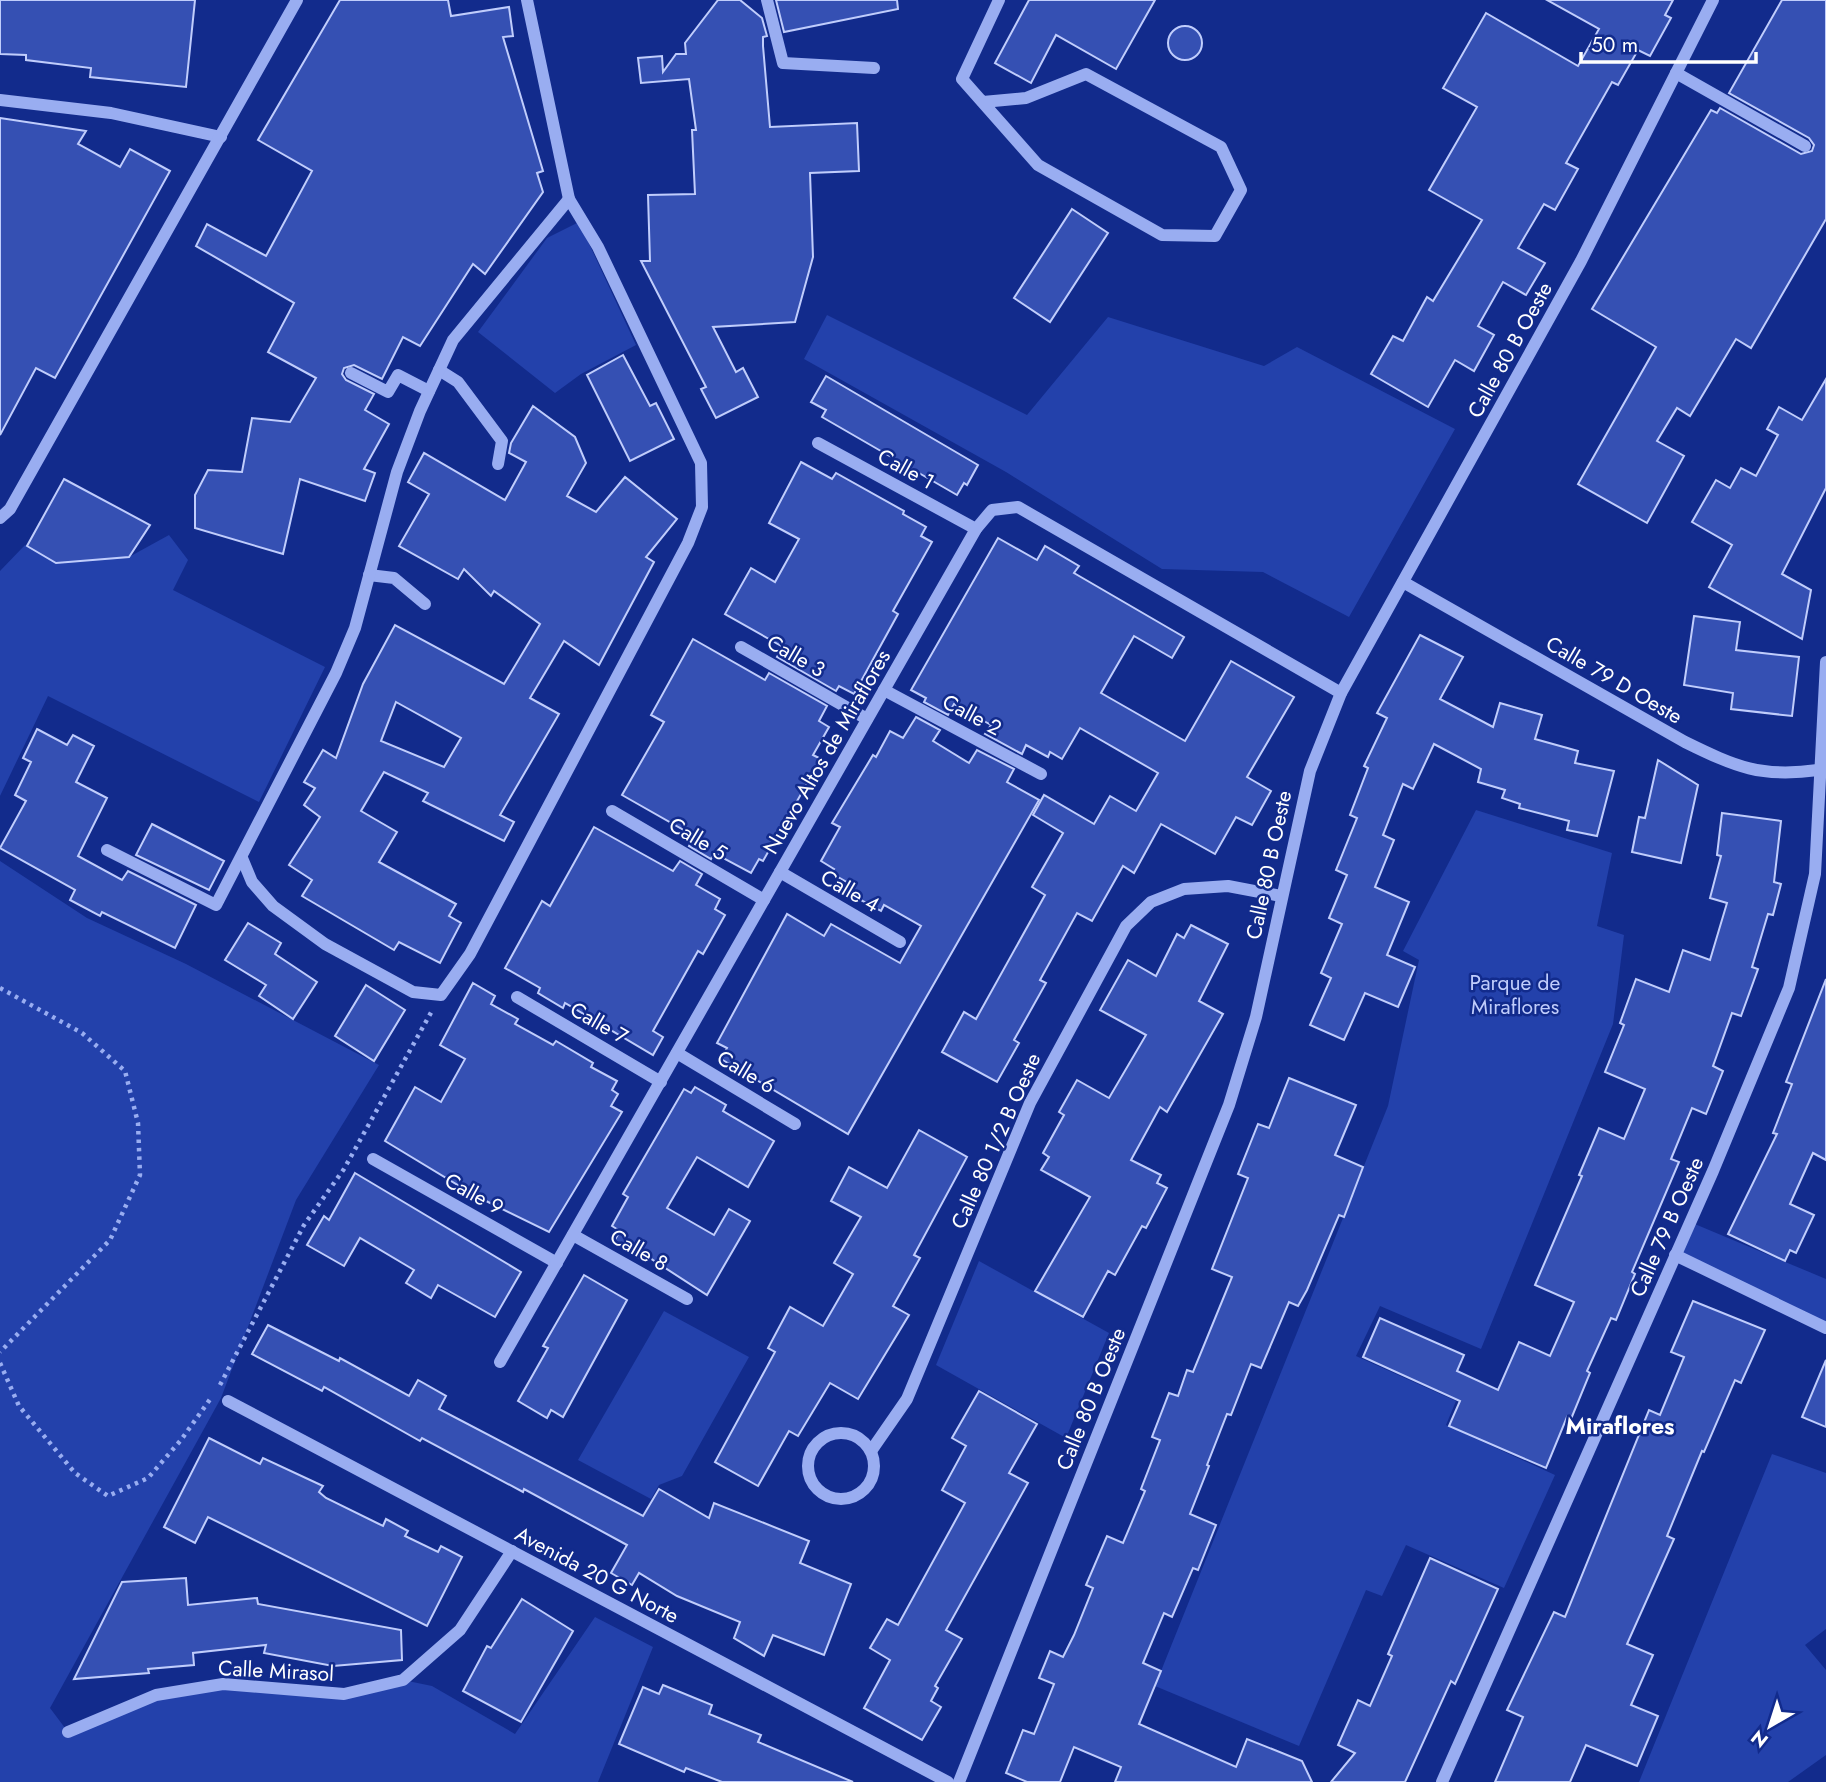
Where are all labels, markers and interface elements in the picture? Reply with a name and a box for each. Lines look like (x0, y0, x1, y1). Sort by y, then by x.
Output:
scale bar (1581, 21, 1756, 65)
text: 50 m (1591, 30, 1638, 60)
street label: Calle 80 B Oeste (1460, 276, 1560, 423)
street label: Calle 1 (872, 441, 940, 497)
street label: Calle 3 (761, 627, 831, 685)
street label: Calle 79 D Oeste (1540, 629, 1688, 731)
street label: Nuevo Altos de Miraflores (756, 644, 898, 860)
street label: Calle 2 (937, 687, 1007, 743)
street label: Calle 80 B Oeste (1239, 788, 1299, 942)
street label: Calle 5 (663, 810, 733, 868)
street label: Calle 4 (815, 862, 885, 920)
park label: Parque de Miraflores (1470, 968, 1561, 1022)
street label: Calle 7 (565, 994, 633, 1052)
street label: Calle 6 (711, 1043, 781, 1101)
street label: Calle 80 1/2 B Oeste (944, 1048, 1048, 1234)
street label: Calle 79 B Oeste (1623, 1152, 1711, 1302)
street label: Calle 9 (439, 1166, 509, 1222)
street label: Calle 8 (604, 1221, 674, 1279)
street label: Calle 80 B Oeste (1049, 1323, 1133, 1475)
district label: Miraflores (1565, 1409, 1675, 1443)
street label: Avenida 20 G Norte (510, 1519, 684, 1631)
street label: Calle Mirasol (217, 1653, 335, 1689)
north arrow (1735, 1691, 1805, 1761)
text: N (1745, 1724, 1774, 1754)

